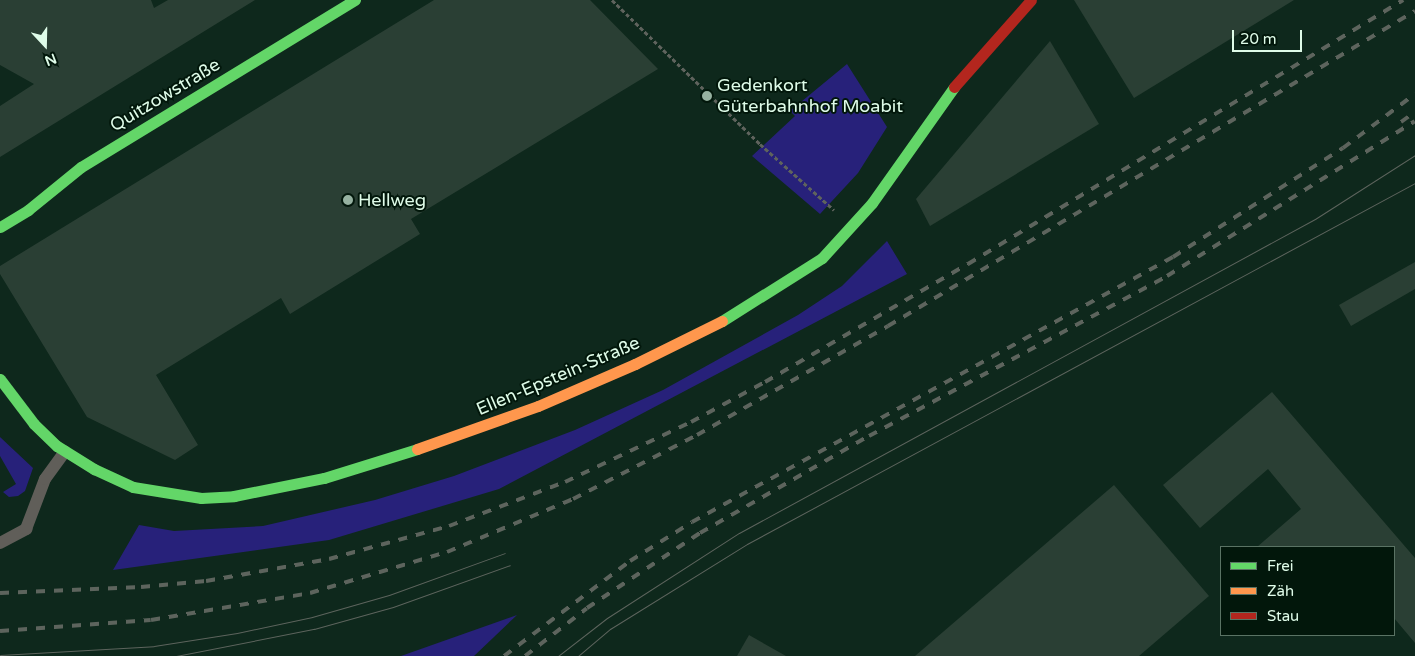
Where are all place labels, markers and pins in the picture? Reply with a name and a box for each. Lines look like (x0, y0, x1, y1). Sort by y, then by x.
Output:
place label: Gedenkort Güterbahnhof Moabit (717, 75, 903, 118)
marker: Gedenkort Güterbahnhof Moabit (701, 90, 713, 102)
place label: Hellweg (358, 189, 426, 211)
marker: Hellweg (342, 194, 354, 206)

